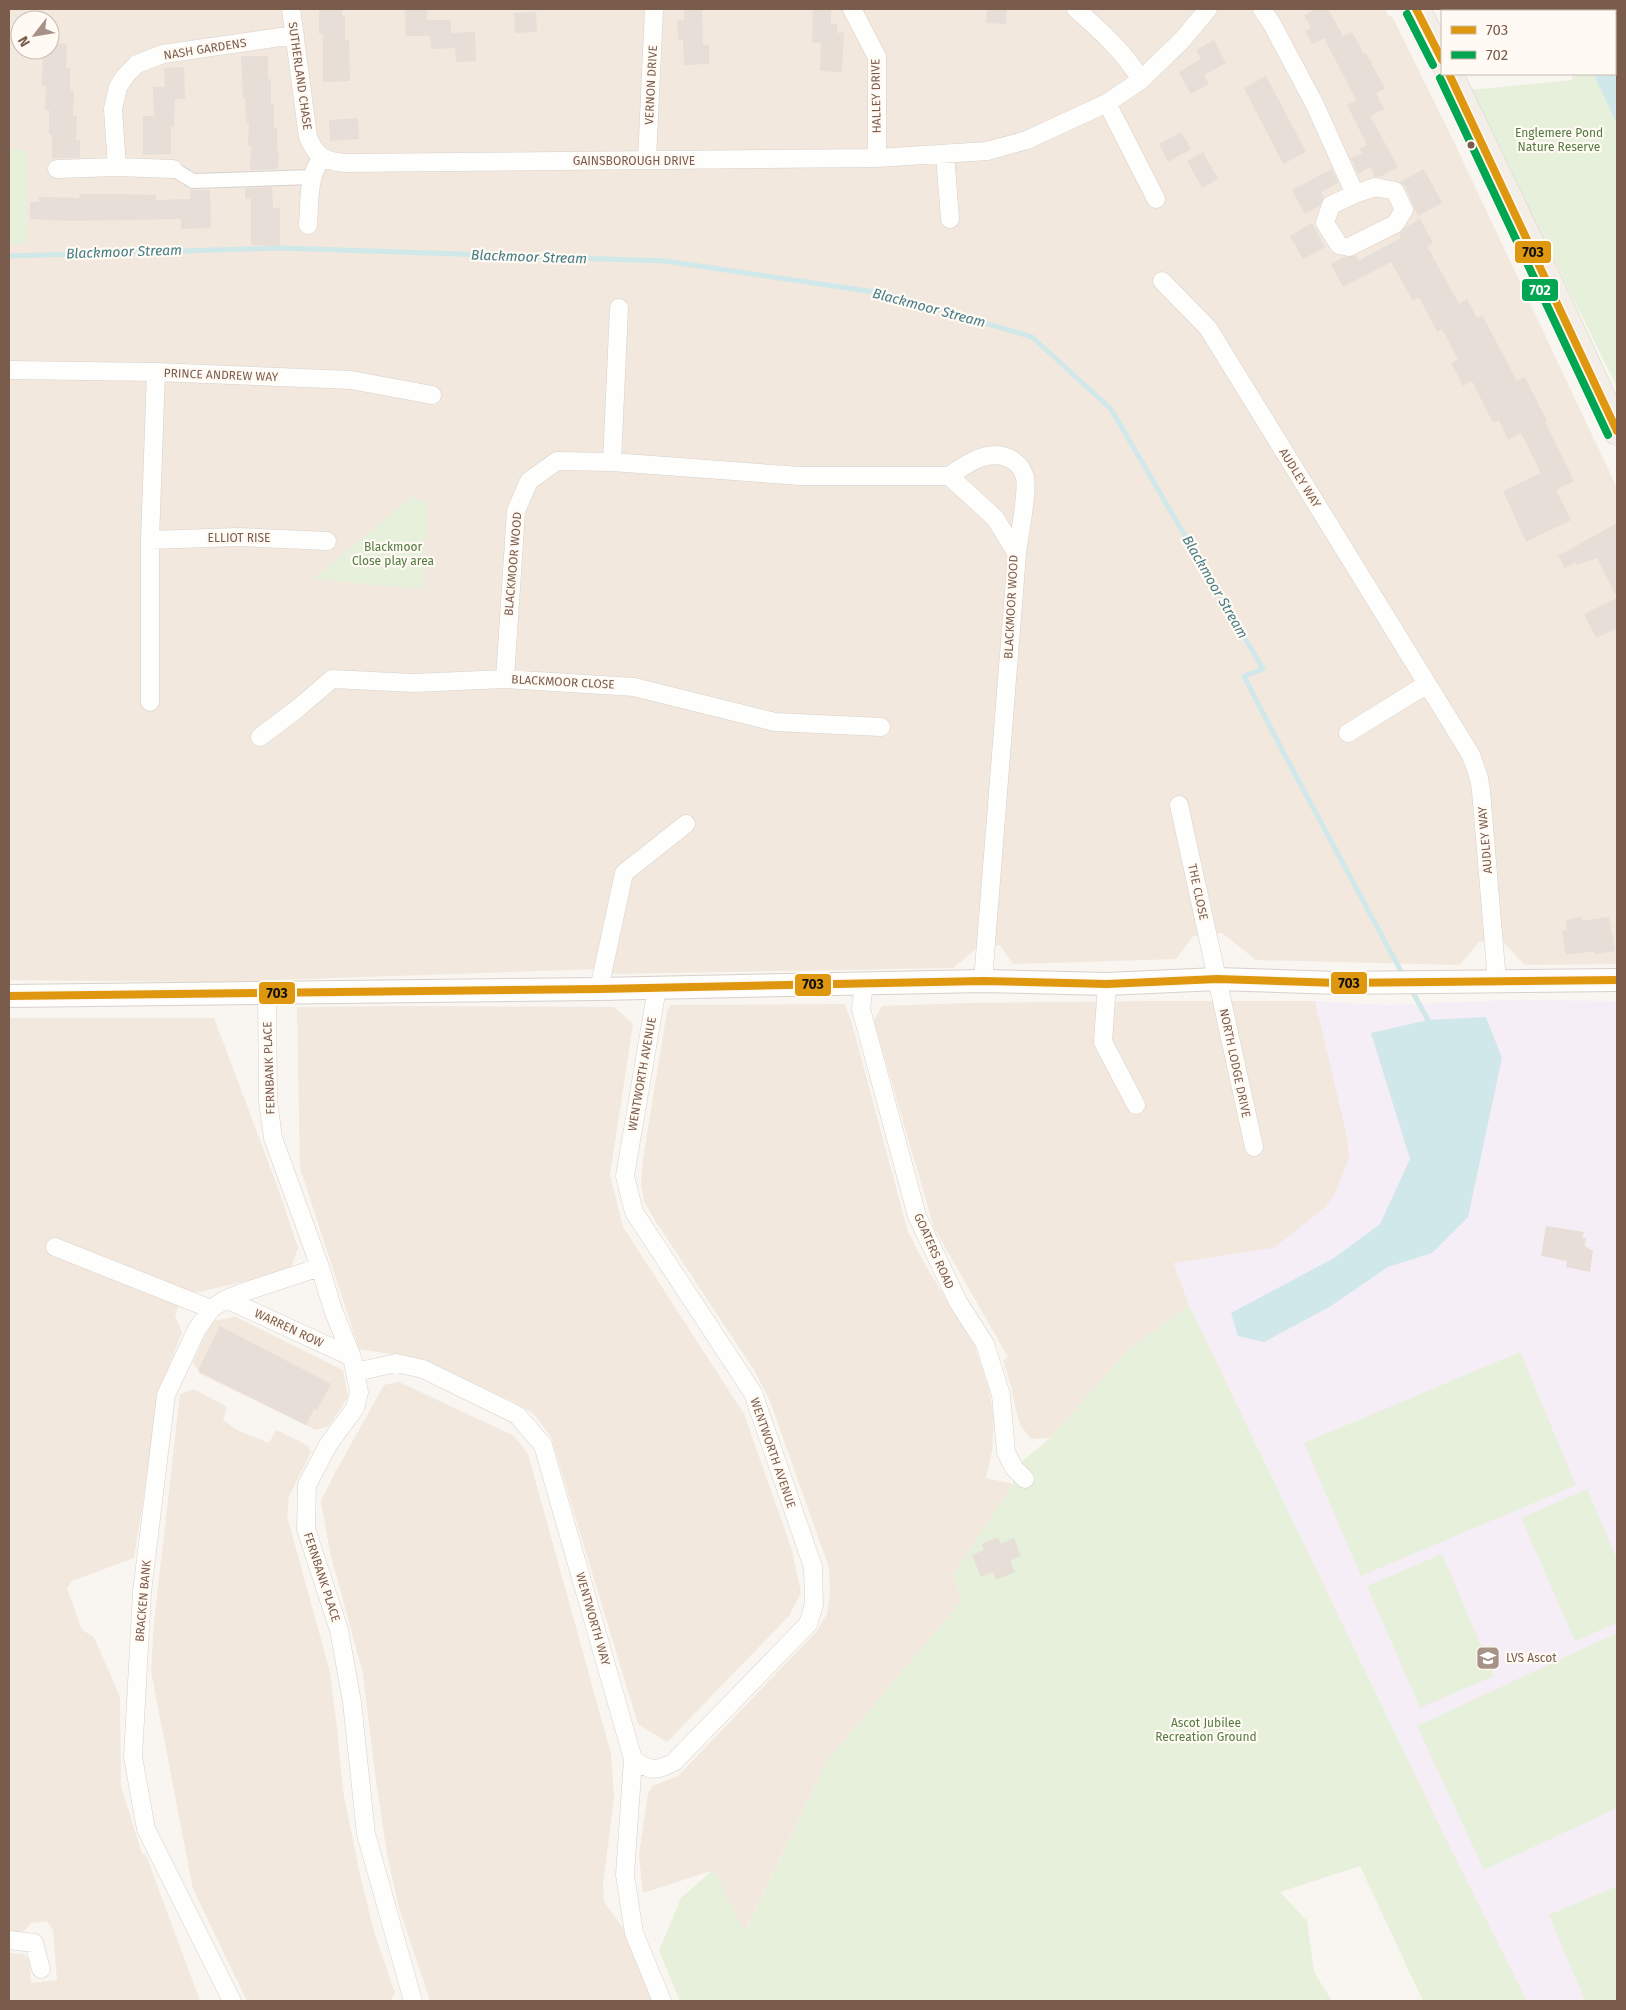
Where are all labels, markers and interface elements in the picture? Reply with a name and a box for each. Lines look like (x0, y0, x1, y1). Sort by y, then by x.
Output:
north arrow (10, 10, 60, 60)
legend (1441, 10, 1616, 75)
street label: SUTHERLAND CHASE (285, 21, 315, 131)
text: 703 (1486, 21, 1508, 39)
text: N (15, 33, 34, 50)
street label: NASH GARDENS (163, 35, 248, 62)
street label: VERNON DRIVE (642, 45, 660, 125)
text: 702 (1486, 46, 1508, 64)
street label: HALLEY DRIVE (868, 59, 884, 133)
park label: Englemere Pond Nature Reserve (1515, 126, 1603, 154)
unlabelled marker (1466, 140, 1476, 150)
street label: GAINSBOROUGH DRIVE (573, 154, 695, 168)
line badge: 703 (1514, 240, 1552, 264)
water label: Blackmoor Stream (66, 241, 182, 263)
text: 703 (1522, 244, 1544, 261)
water label: Blackmoor Stream (471, 246, 587, 268)
line badge: 702 (1521, 278, 1559, 302)
text: 702 (1529, 282, 1551, 299)
water label: Blackmoor Stream (871, 285, 987, 331)
street label: PRINCE ANDREW WAY (163, 366, 279, 384)
street label: AUDLEY WAY (1276, 446, 1324, 511)
street label: BLACKMOOR WOOD (501, 511, 525, 617)
street label: ELLIOT RISE (208, 531, 270, 545)
water label: Blackmoor Stream (1179, 533, 1251, 641)
park label: Blackmoor Close play area (352, 540, 434, 568)
street label: BLACKMOOR WOOD (1001, 554, 1021, 659)
street label: BLACKMOOR CLOSE (511, 672, 615, 692)
street label: AUDLEY WAY (1475, 805, 1495, 874)
street label: THE CLOSE (1185, 862, 1211, 922)
line badge: 703 (1330, 971, 1368, 995)
line badge: 703 (794, 973, 832, 997)
text: 703 (1338, 975, 1360, 992)
text: 703 (802, 976, 824, 993)
line badge: 703 (258, 981, 296, 1005)
text: 703 (266, 985, 288, 1002)
street label: NORTH LODGE DRIVE (1217, 1007, 1253, 1119)
street label: WENTWORTH AVENUE (625, 1016, 659, 1132)
street label: FERNBANK PLACE (260, 1021, 278, 1115)
street label: GOATERS ROAD (911, 1211, 957, 1291)
street label: WARREN ROW (252, 1306, 326, 1350)
street label: WENTWORTH AVENUE (748, 1396, 798, 1510)
street label: FERNBANK PLACE (301, 1531, 343, 1623)
street label: BRACKEN BANK (132, 1558, 154, 1643)
street label: WENTWORTH WAY (573, 1571, 613, 1668)
school or university icon: LVS Ascot (1475, 1645, 1501, 1671)
place label: LVS Ascot (1506, 1651, 1557, 1665)
park label: Ascot Jubilee Recreation Ground (1155, 1716, 1257, 1744)

